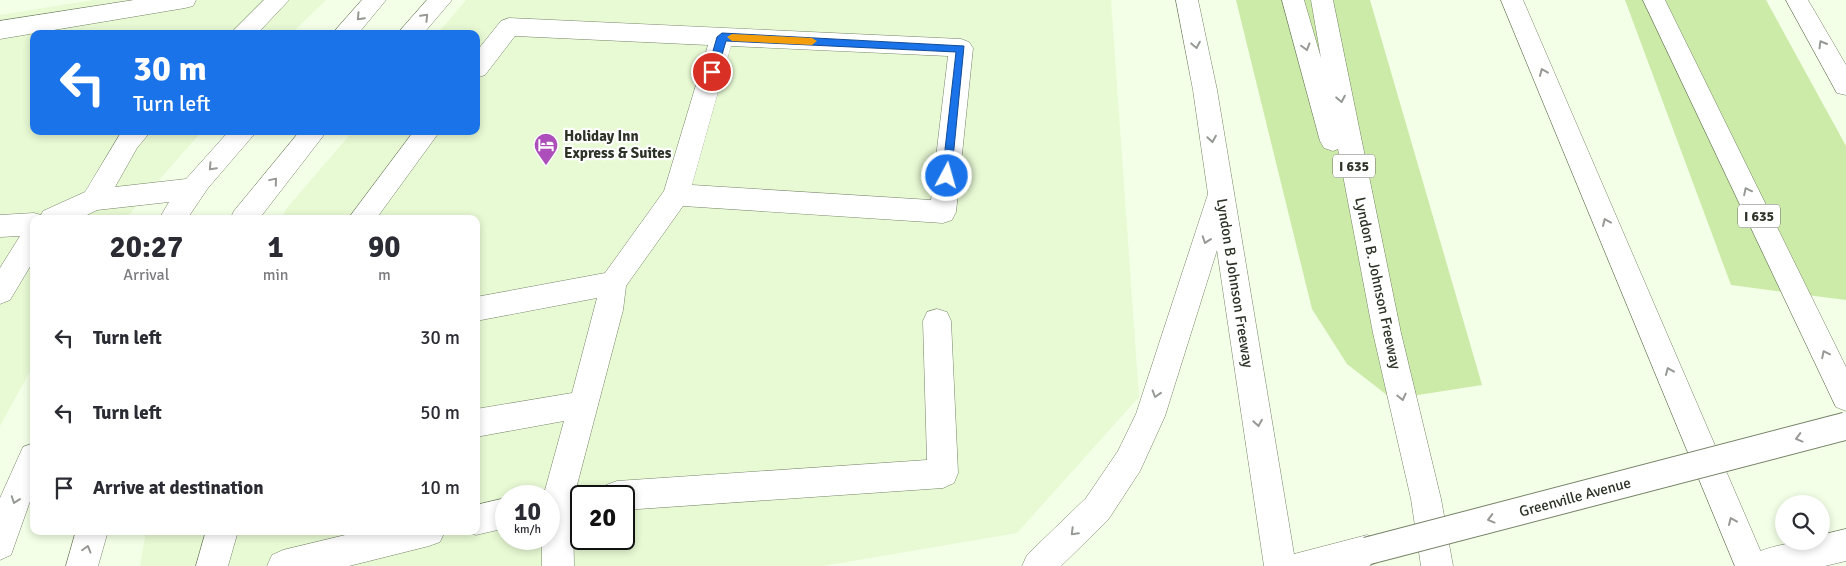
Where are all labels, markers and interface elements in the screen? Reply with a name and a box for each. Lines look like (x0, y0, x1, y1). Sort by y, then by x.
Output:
one-way arrow (357, 11, 366, 20)
one-way arrow (419, 14, 428, 23)
one-way arrow (1190, 41, 1201, 50)
one-way arrow (1818, 41, 1828, 50)
one-way arrow (1301, 42, 1311, 51)
text: 30 m (133, 47, 207, 90)
icon: left (50, 50, 115, 115)
pin (691, 51, 733, 93)
icon: arrive (698, 58, 726, 86)
one-way arrow (1538, 68, 1549, 77)
text: Turn left (133, 90, 211, 117)
one-way arrow (1335, 95, 1346, 104)
place label: Holiday Inn Express & Suites (564, 127, 672, 162)
hotel icon: Holiday Inn Express & Suites (533, 132, 559, 166)
one-way arrow (1207, 134, 1217, 143)
position arrow (920, 149, 972, 201)
road number: I 635 (1333, 154, 1375, 178)
one-way arrow (209, 162, 218, 171)
one-way arrow (268, 177, 277, 186)
one-way arrow (1743, 187, 1754, 196)
street label: Lyndon B. Johnson Freeway (1351, 195, 1405, 371)
street label: Lyndon B Johnson Freeway (1213, 197, 1257, 369)
road number: I 635 (1738, 205, 1780, 228)
one-way arrow (1601, 218, 1612, 227)
text: 20:27 (110, 229, 183, 266)
text: 1 (268, 229, 284, 266)
text: 90 (368, 229, 400, 266)
one-way arrow (1202, 235, 1212, 243)
text: Arrival (123, 265, 169, 285)
text: min (263, 265, 289, 285)
text: m (378, 265, 391, 285)
icon: left (50, 324, 78, 352)
text: Turn left (93, 326, 162, 350)
text: 30 m (420, 326, 460, 350)
one-way arrow (1821, 350, 1831, 359)
one-way arrow (1664, 367, 1675, 376)
one-way arrow (1152, 390, 1162, 398)
one-way arrow (1396, 393, 1407, 402)
icon: left (50, 399, 78, 427)
text: Turn left (93, 401, 162, 425)
text: 50 m (420, 401, 460, 425)
one-way arrow (1252, 419, 1262, 427)
one-way arrow (1794, 432, 1803, 443)
street label: Greenville Avenue (1517, 473, 1633, 521)
icon: arrive (50, 474, 78, 502)
text: Arrive at destination (93, 476, 264, 500)
text: 10 m (420, 476, 460, 500)
speed limit sign: 20 (570, 485, 635, 550)
one-way arrow (11, 495, 21, 503)
map controls (1775, 495, 1830, 550)
button: search (1775, 495, 1830, 550)
text: 10 (514, 496, 541, 527)
one-way arrow (1488, 513, 1496, 523)
one-way arrow (1727, 517, 1738, 526)
text: km/h (514, 522, 541, 537)
one-way arrow (1071, 526, 1080, 535)
one-way arrow (81, 545, 91, 553)

